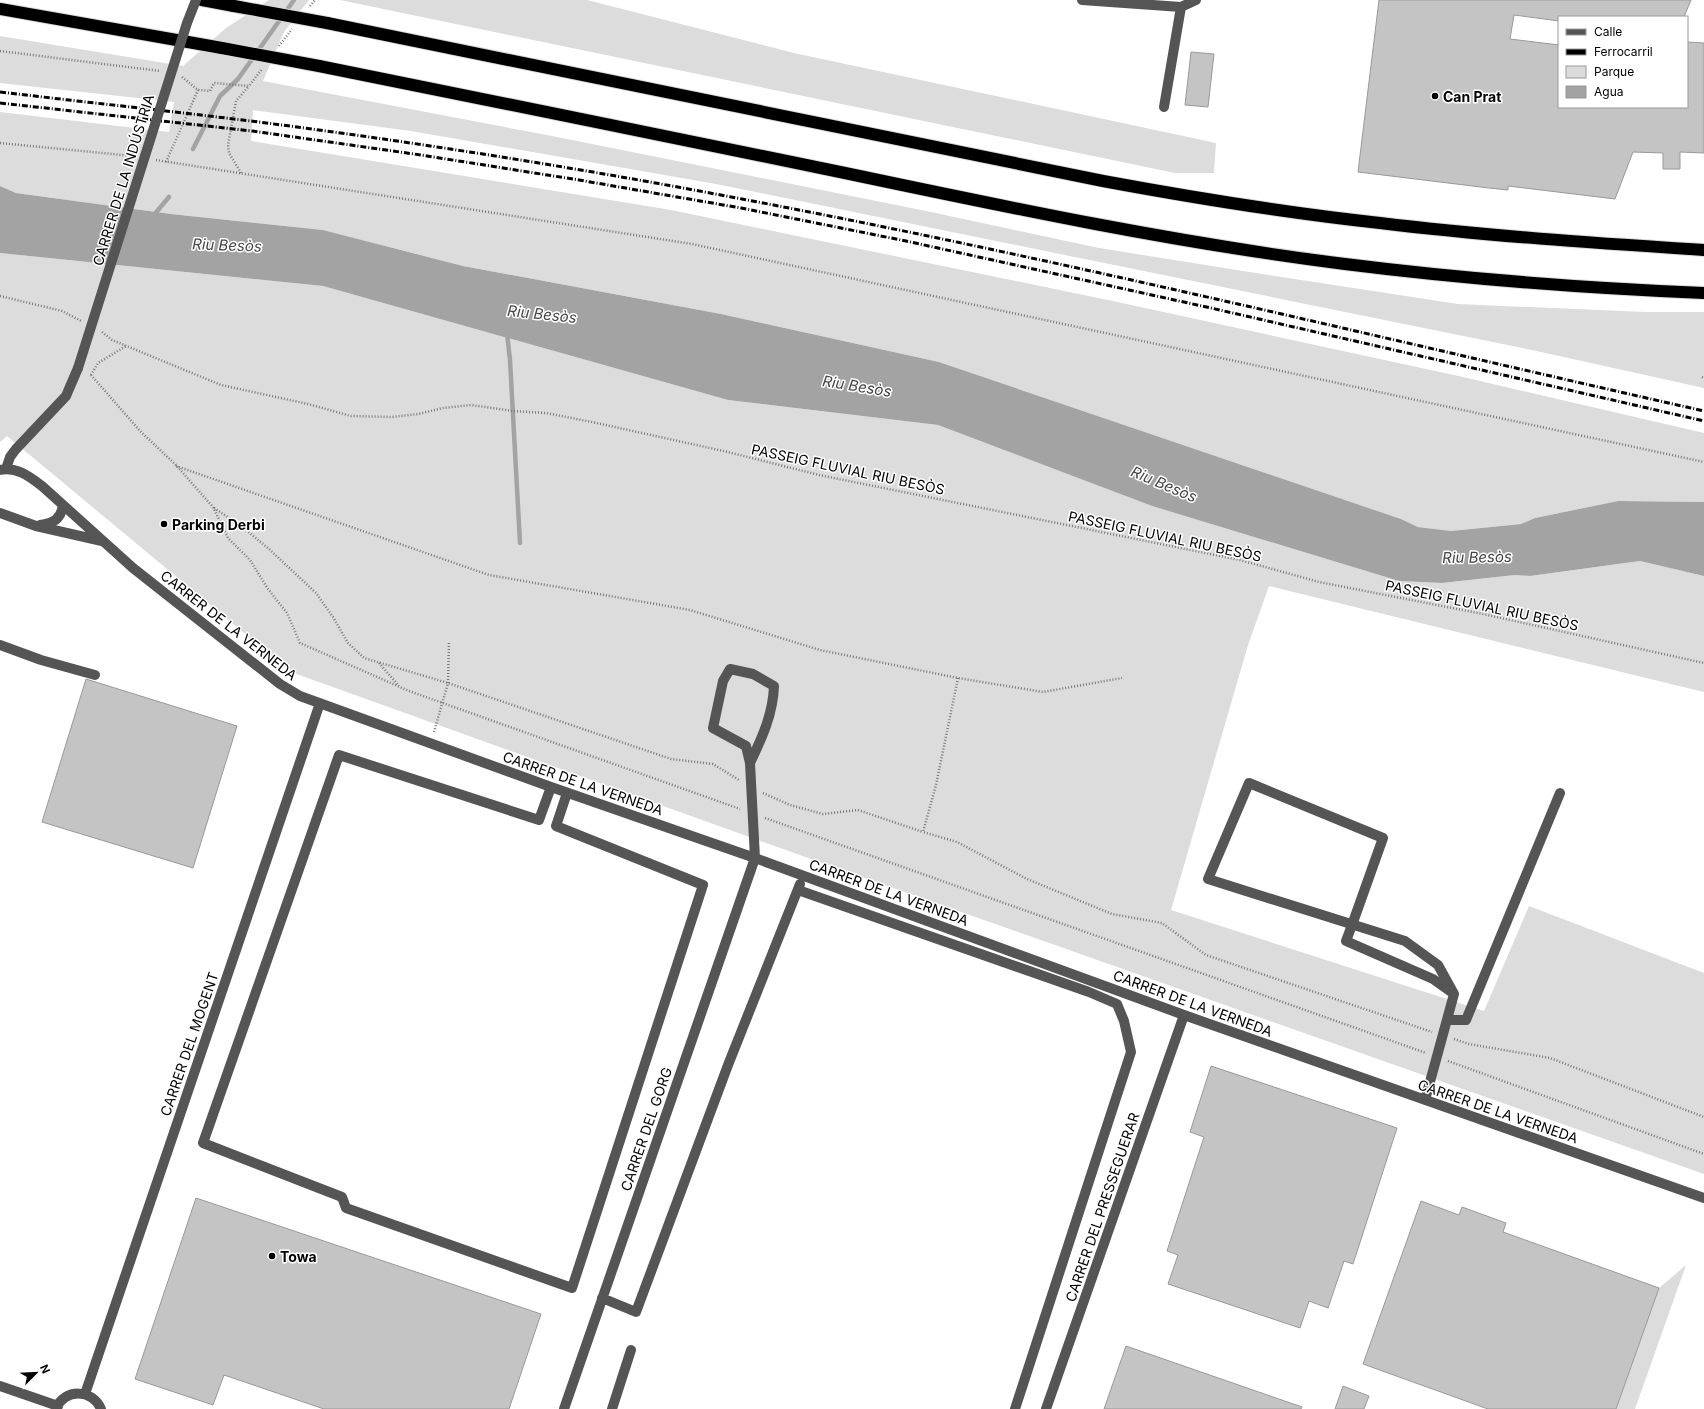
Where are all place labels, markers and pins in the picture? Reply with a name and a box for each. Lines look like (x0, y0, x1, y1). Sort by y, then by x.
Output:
place label: Can Prat (1443, 88, 1501, 105)
marker: Can Prat (1430, 91, 1440, 101)
place label: Parking Derbi (172, 516, 265, 533)
marker: Parking Derbi (159, 519, 169, 529)
place label: Towa (280, 1248, 317, 1265)
marker: Towa (267, 1251, 277, 1261)

